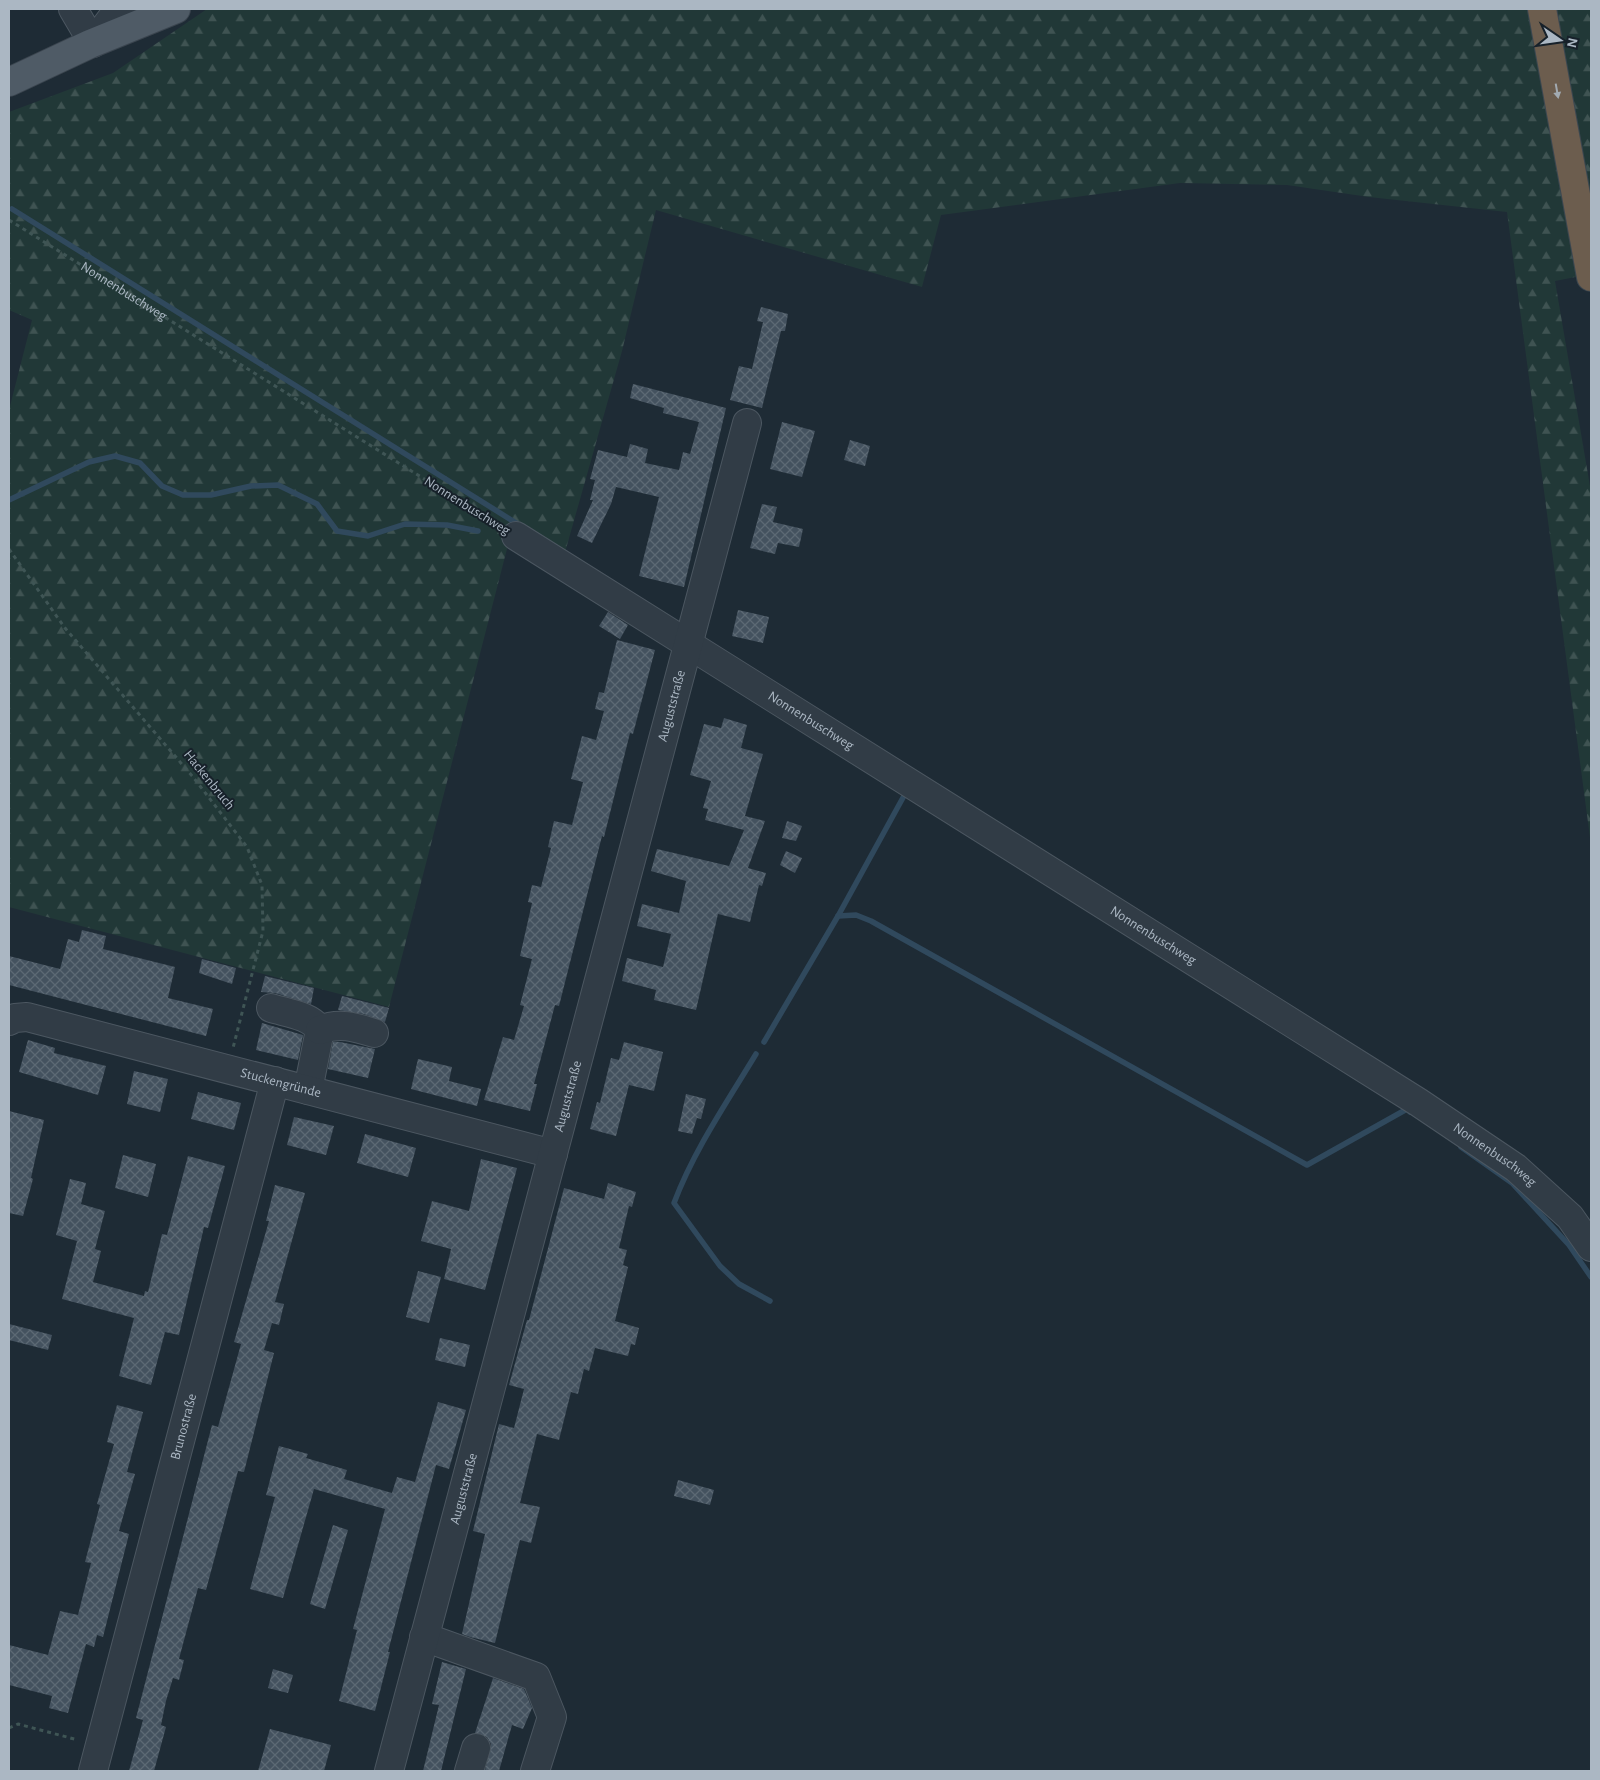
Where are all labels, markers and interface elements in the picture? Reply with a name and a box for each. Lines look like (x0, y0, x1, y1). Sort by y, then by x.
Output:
north arrow (1535, 15, 1585, 65)
text: N (1564, 36, 1580, 49)
one-way arrow (1554, 84, 1562, 100)
street label: Nonnenbuschweg (78, 259, 169, 324)
street label: Nonnenbuschweg (422, 474, 513, 538)
street label: Auguststraße (656, 669, 688, 743)
street label: Nonnenbuschweg (765, 689, 856, 753)
street label: Hackenbruch (181, 747, 237, 813)
street label: Nonnenbuschweg (1108, 904, 1199, 968)
street label: Auguststraße (552, 1059, 584, 1134)
street label: Stuckengründe (239, 1066, 323, 1100)
street label: Nonnenbuschweg (1451, 1121, 1539, 1190)
street label: Brunostraße (168, 1392, 199, 1461)
street label: Auguststraße (448, 1452, 480, 1526)

